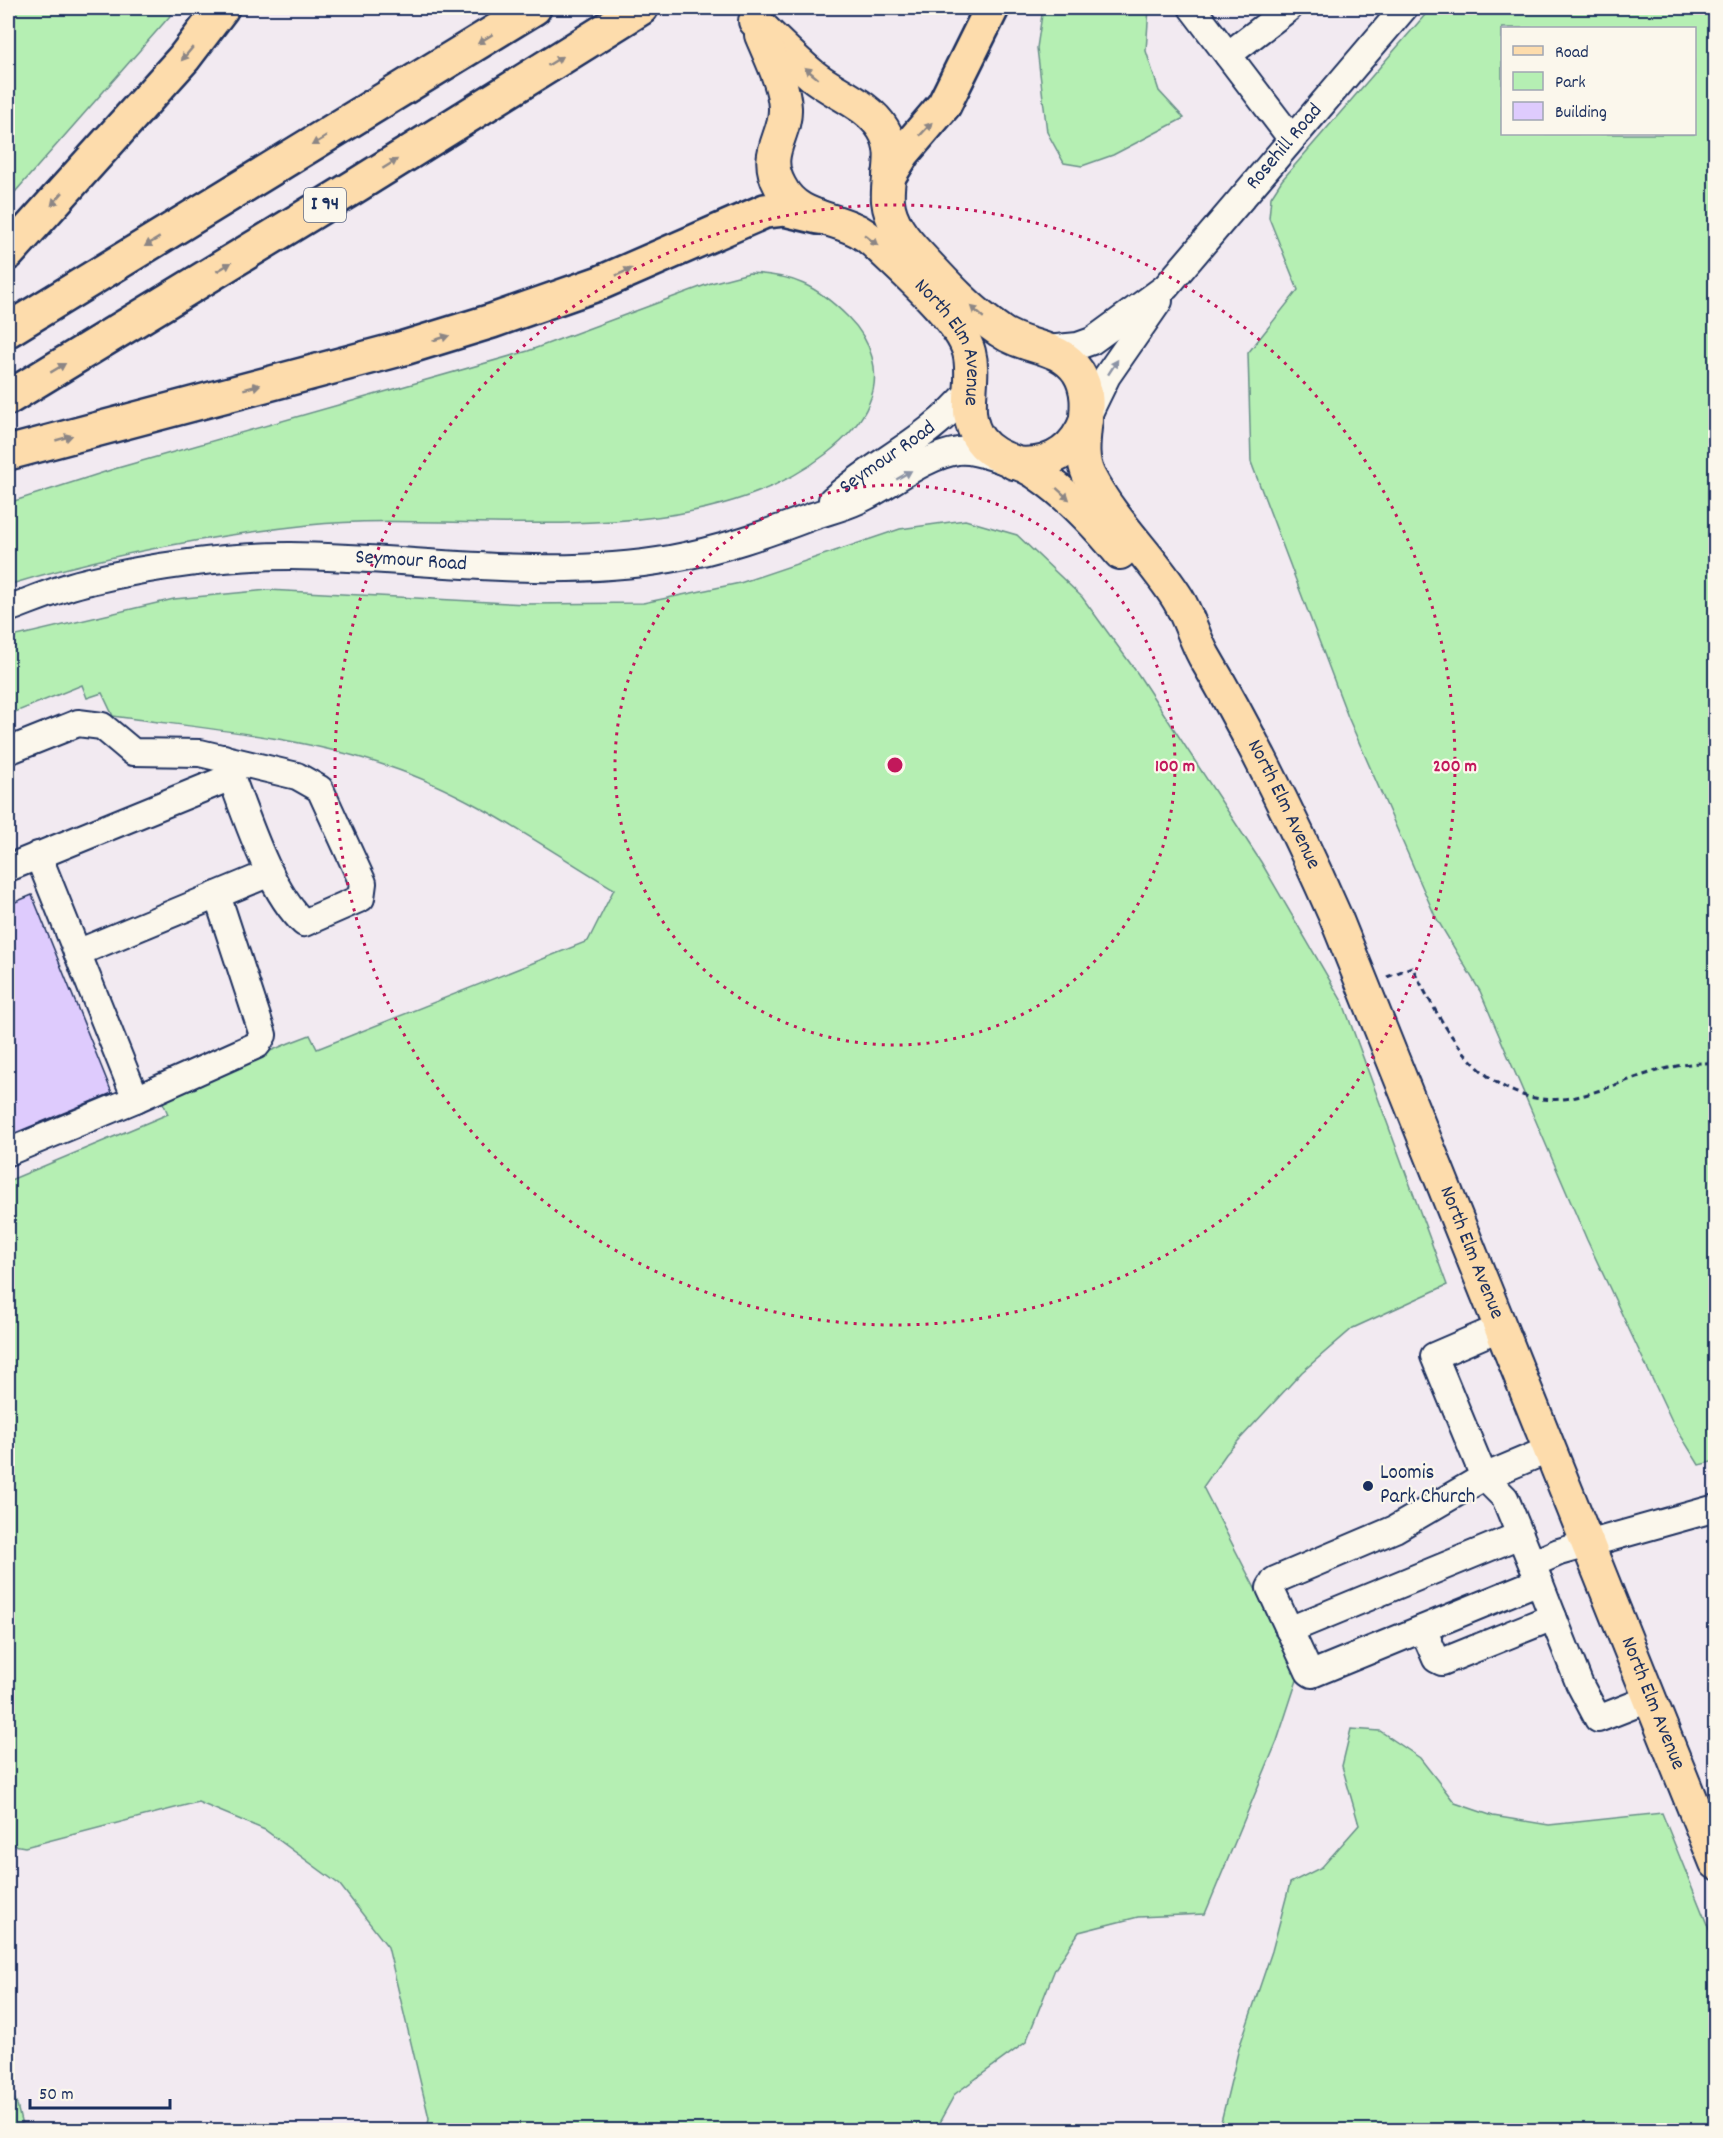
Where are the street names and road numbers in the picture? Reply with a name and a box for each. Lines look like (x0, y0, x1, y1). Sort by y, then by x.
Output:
street label: Rosehill Road (1239, 98, 1331, 197)
road number: I 94 (304, 188, 346, 222)
street label: North Elm Avenue (906, 273, 986, 406)
street label: Seymour Road (834, 414, 943, 503)
street label: Seymour Road (355, 543, 468, 580)
street label: North Elm Avenue (1238, 735, 1327, 874)
street label: North Elm Avenue (1430, 1182, 1511, 1324)
street label: North Elm Avenue (1612, 1633, 1692, 1775)

